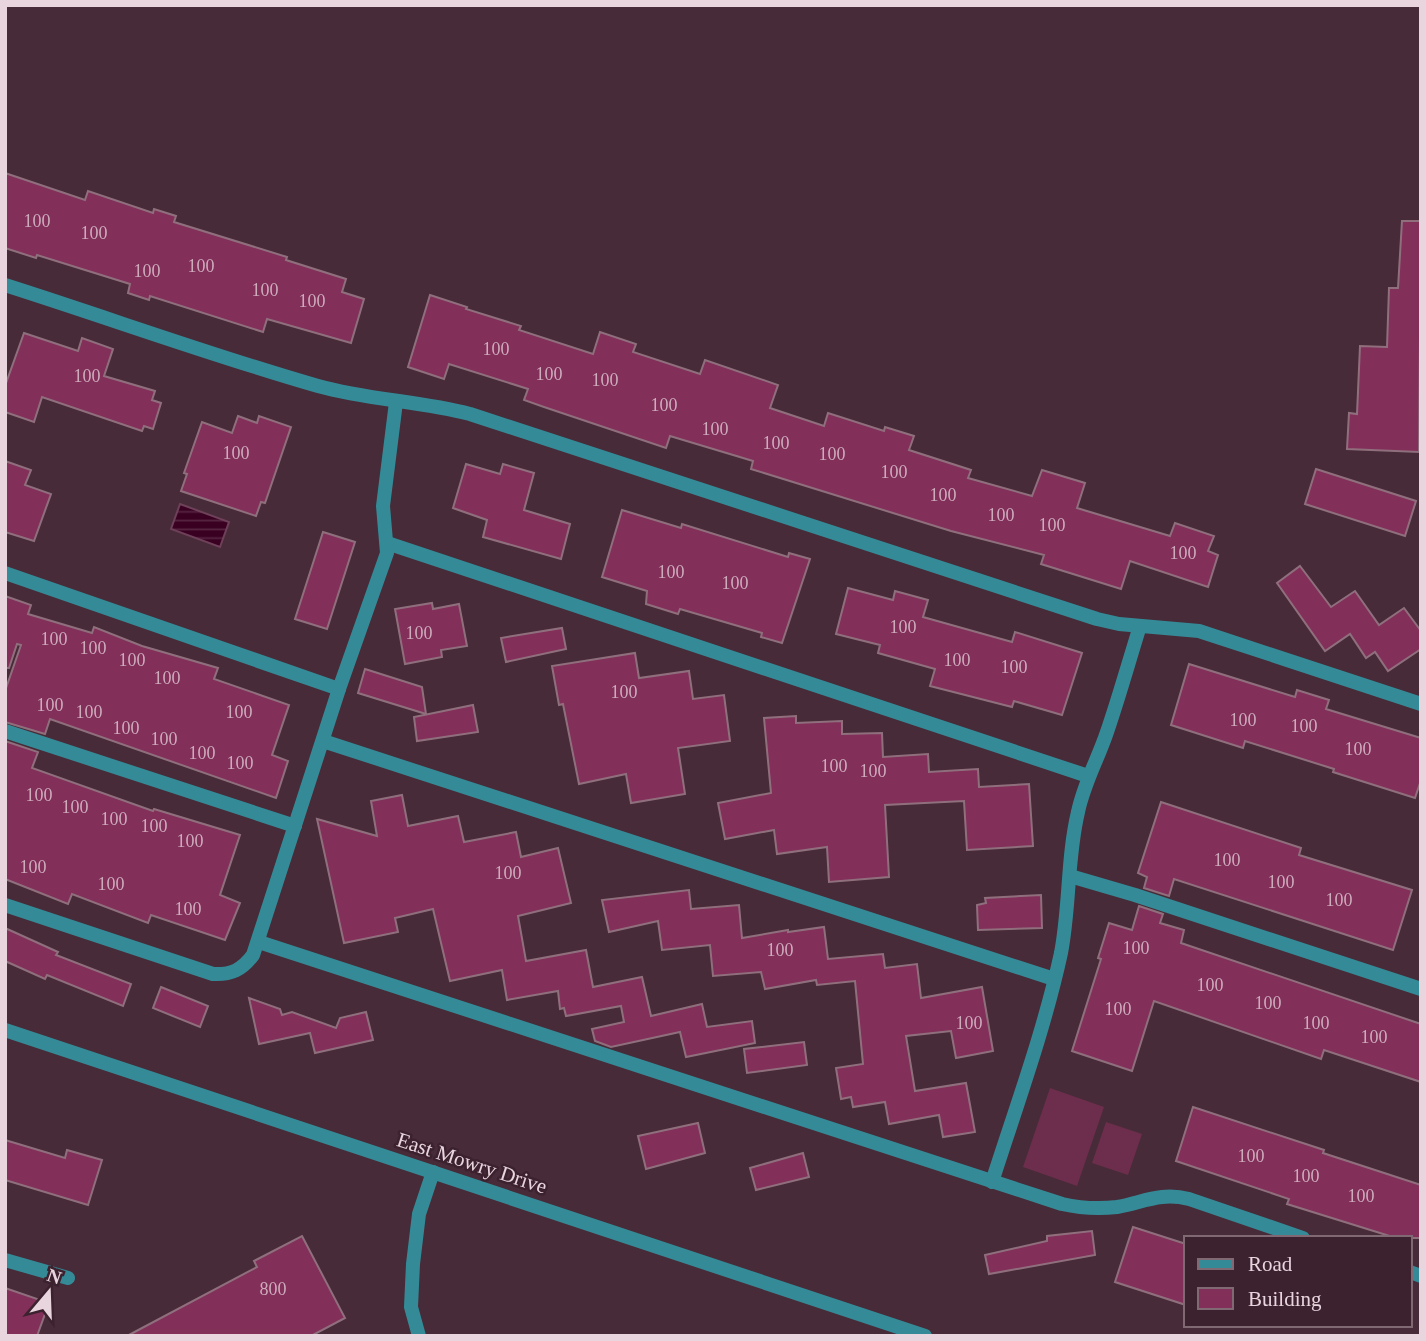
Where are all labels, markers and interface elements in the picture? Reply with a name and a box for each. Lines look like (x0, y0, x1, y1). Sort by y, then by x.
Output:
house number: 100 (24, 211, 51, 231)
house number: 100 (81, 223, 108, 243)
house number: 100 (188, 256, 215, 276)
house number: 100 (134, 261, 161, 281)
house number: 100 (252, 280, 279, 300)
house number: 100 (299, 291, 326, 311)
house number: 100 (483, 339, 510, 359)
house number: 100 (536, 364, 563, 384)
house number: 100 (74, 366, 101, 386)
house number: 100 (592, 370, 619, 390)
house number: 100 (651, 395, 678, 415)
house number: 100 (702, 419, 729, 439)
house number: 100 (763, 433, 790, 453)
house number: 100 (223, 443, 250, 463)
house number: 100 (819, 444, 846, 464)
house number: 100 (881, 462, 908, 482)
house number: 100 (930, 485, 957, 505)
house number: 100 (988, 505, 1015, 525)
house number: 100 (1039, 515, 1066, 535)
house number: 100 (1170, 543, 1197, 563)
house number: 100 (658, 562, 685, 582)
house number: 100 (722, 573, 749, 593)
house number: 100 (890, 617, 917, 637)
house number: 100 (406, 623, 433, 643)
house number: 100 (41, 629, 68, 649)
house number: 100 (80, 638, 107, 658)
house number: 100 (119, 650, 146, 670)
house number: 100 (944, 650, 971, 670)
house number: 100 (1001, 657, 1028, 677)
house number: 100 (154, 668, 181, 688)
house number: 100 (611, 682, 638, 702)
house number: 100 (37, 695, 64, 715)
house number: 100 (76, 702, 103, 722)
house number: 100 (226, 702, 253, 722)
house number: 100 (1230, 710, 1257, 730)
house number: 100 (1291, 716, 1318, 736)
house number: 100 (113, 718, 140, 738)
house number: 100 (151, 729, 178, 749)
house number: 100 (1345, 739, 1372, 759)
house number: 100 (189, 743, 216, 763)
house number: 100 (227, 753, 254, 773)
house number: 100 (821, 756, 848, 776)
house number: 100 (860, 761, 887, 781)
house number: 100 (26, 785, 53, 805)
house number: 100 (62, 797, 89, 817)
house number: 100 (101, 809, 128, 829)
house number: 100 (141, 816, 168, 836)
house number: 100 (177, 831, 204, 851)
house number: 100 (1214, 850, 1241, 870)
house number: 100 (20, 857, 47, 877)
house number: 100 (495, 863, 522, 883)
house number: 100 (1268, 872, 1295, 892)
house number: 100 (98, 874, 125, 894)
house number: 100 (1326, 890, 1353, 910)
house number: 100 (175, 899, 202, 919)
house number: 100 (1123, 938, 1150, 958)
house number: 100 (767, 940, 794, 960)
house number: 100 (1197, 975, 1224, 995)
house number: 100 (1255, 993, 1282, 1013)
house number: 100 (1105, 999, 1132, 1019)
house number: 100 (956, 1013, 983, 1033)
house number: 100 (1303, 1013, 1330, 1033)
house number: 100 (1361, 1027, 1388, 1047)
street label: East Mowry Drive (394, 1127, 550, 1199)
house number: 100 (1238, 1146, 1265, 1166)
house number: 100 (1293, 1166, 1320, 1186)
house number: 100 (1348, 1186, 1375, 1206)
legend (1184, 1236, 1412, 1327)
text: Road (1248, 1252, 1293, 1276)
north arrow (14, 1257, 84, 1327)
text: N (44, 1264, 65, 1289)
house number: 800 (260, 1279, 287, 1299)
text: Building (1248, 1287, 1322, 1311)

